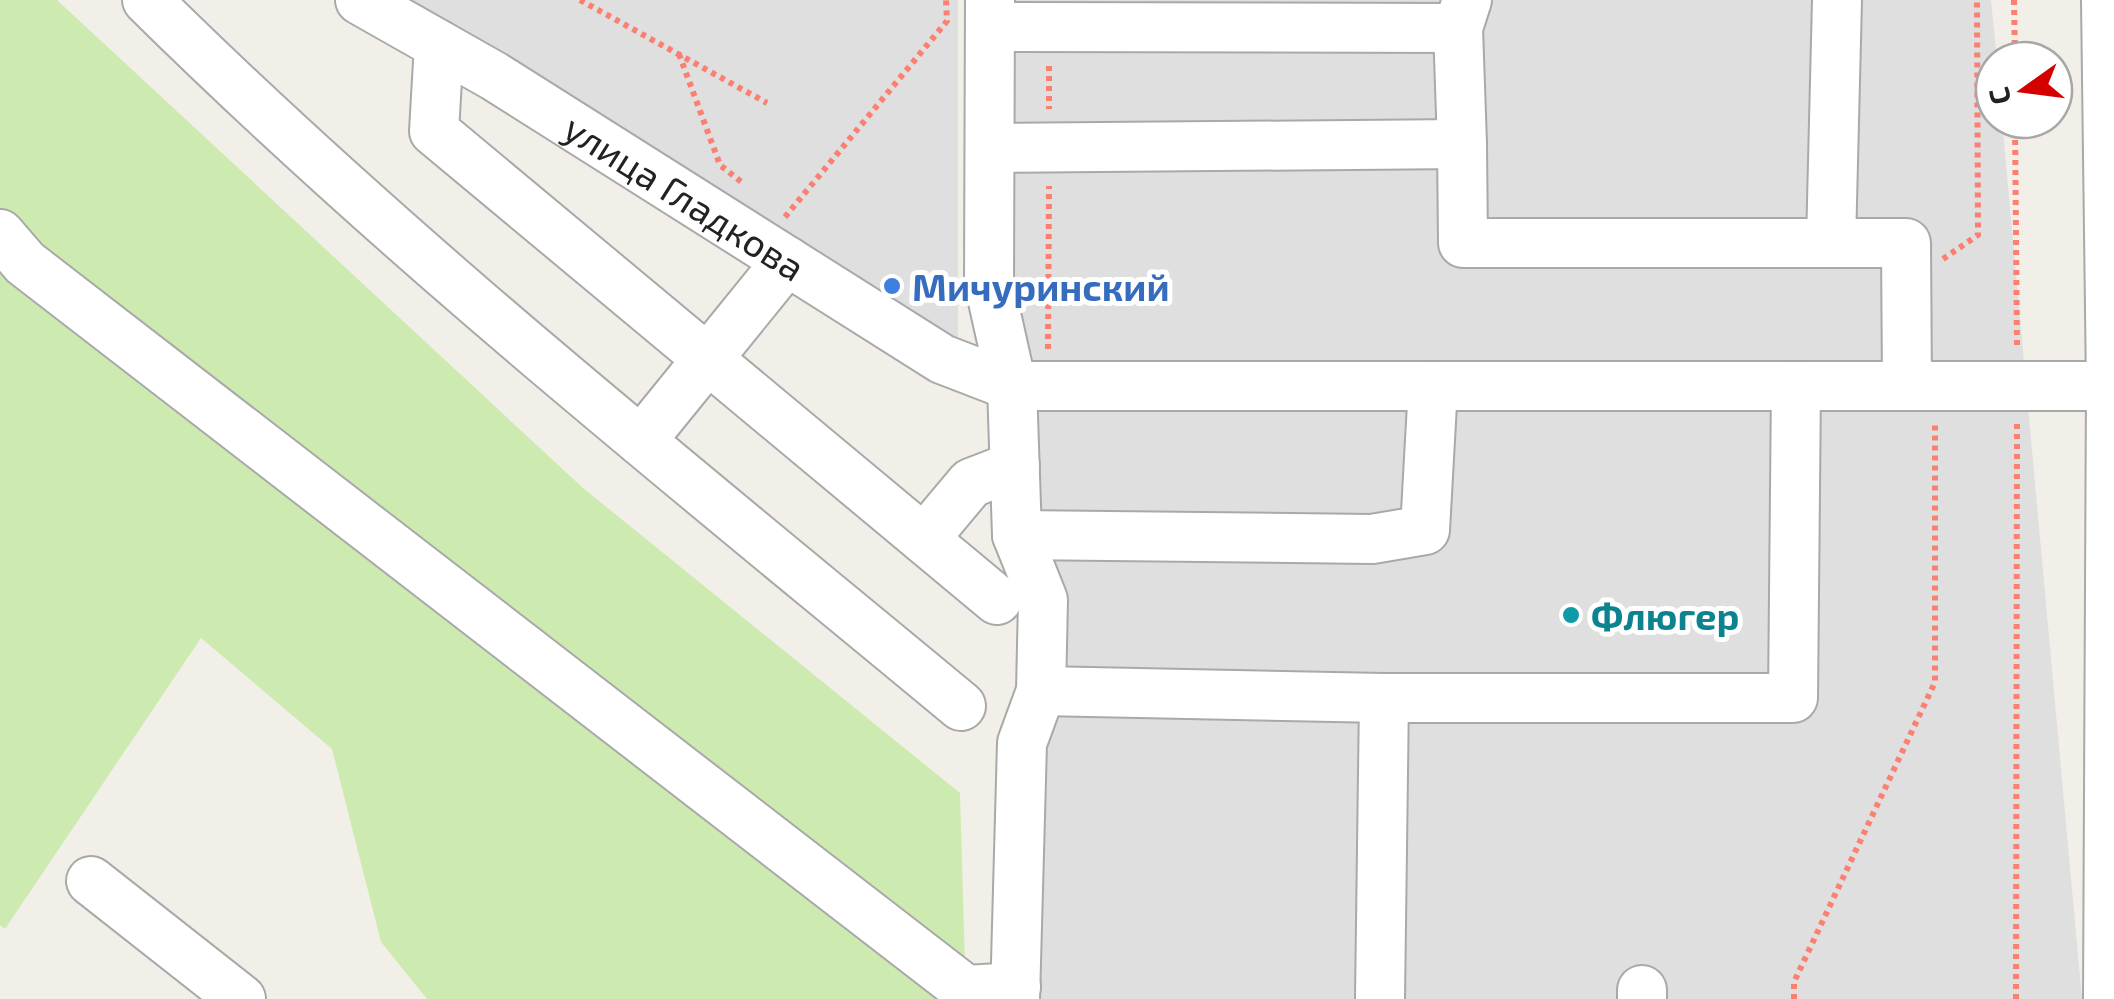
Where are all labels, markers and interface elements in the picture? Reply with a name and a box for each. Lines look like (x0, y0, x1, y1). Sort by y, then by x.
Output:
north arrow (1974, 40, 2074, 140)
text: С (1980, 84, 2017, 108)
street label: улица Гладкова (556, 104, 814, 290)
place label: Мичуринский (912, 263, 1170, 309)
marker: Мичуринский (881, 275, 903, 297)
place label: Флюгер (1591, 592, 1739, 638)
marker: Флюгер (1560, 604, 1582, 626)

